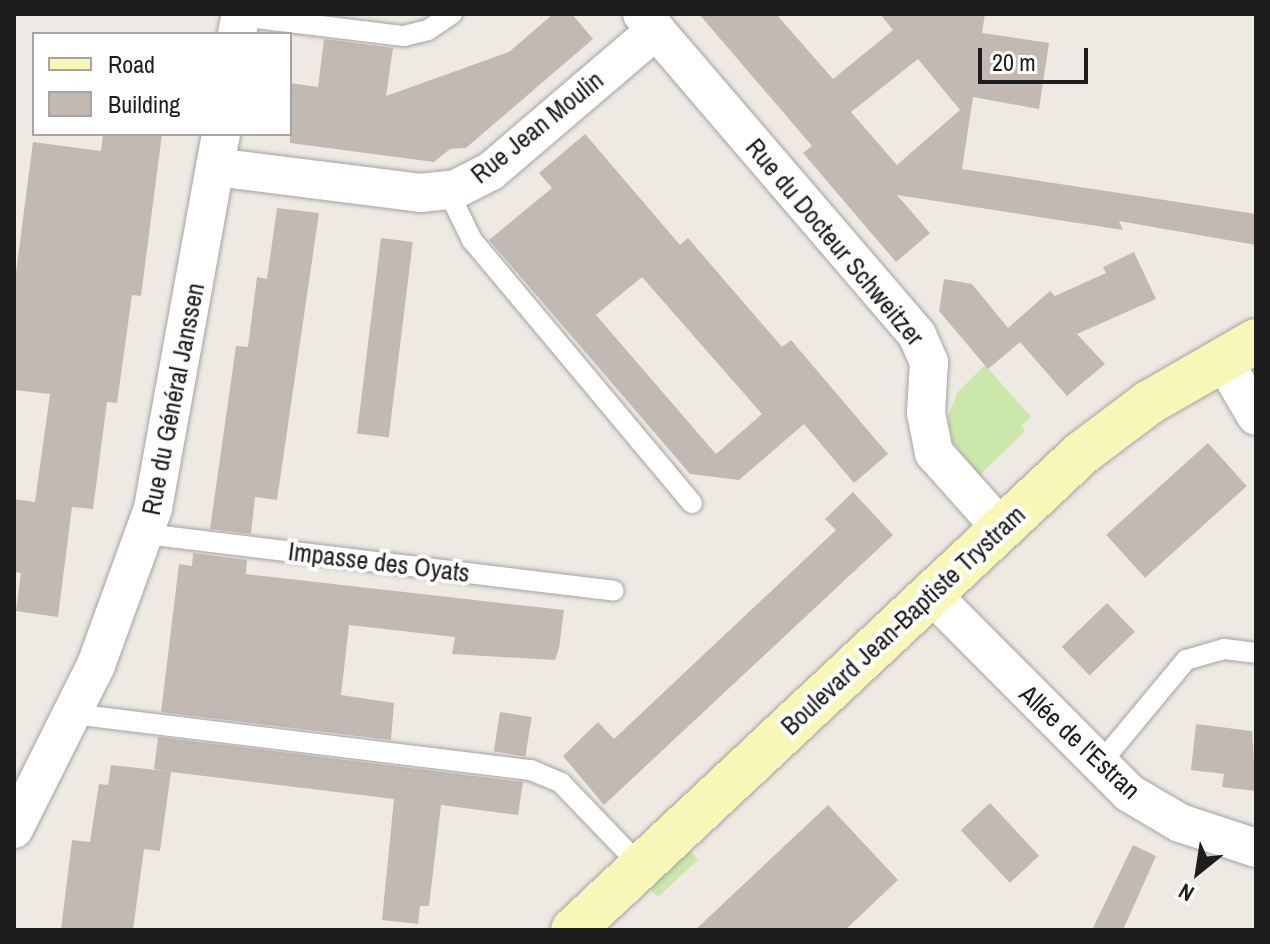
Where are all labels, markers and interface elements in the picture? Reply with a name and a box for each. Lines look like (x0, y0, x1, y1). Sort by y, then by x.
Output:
legend (32, 32, 292, 136)
scale bar (982, 32, 1092, 82)
text: 20 m (992, 46, 1036, 78)
text: Road (108, 48, 155, 80)
street label: Rue Jean Moulin (465, 64, 609, 190)
text: Building (108, 88, 180, 120)
street label: Rue du Docteur Schweitzer (739, 132, 931, 352)
street label: Rue du Général Janssen (135, 280, 211, 518)
street label: Boulevard Jean-Baptiste Trystram (774, 499, 1032, 741)
street label: Impasse des Oyats (287, 535, 471, 589)
street label: Allée de l'Estran (1013, 678, 1147, 806)
north arrow (1158, 832, 1238, 912)
text: N (1173, 877, 1199, 909)

